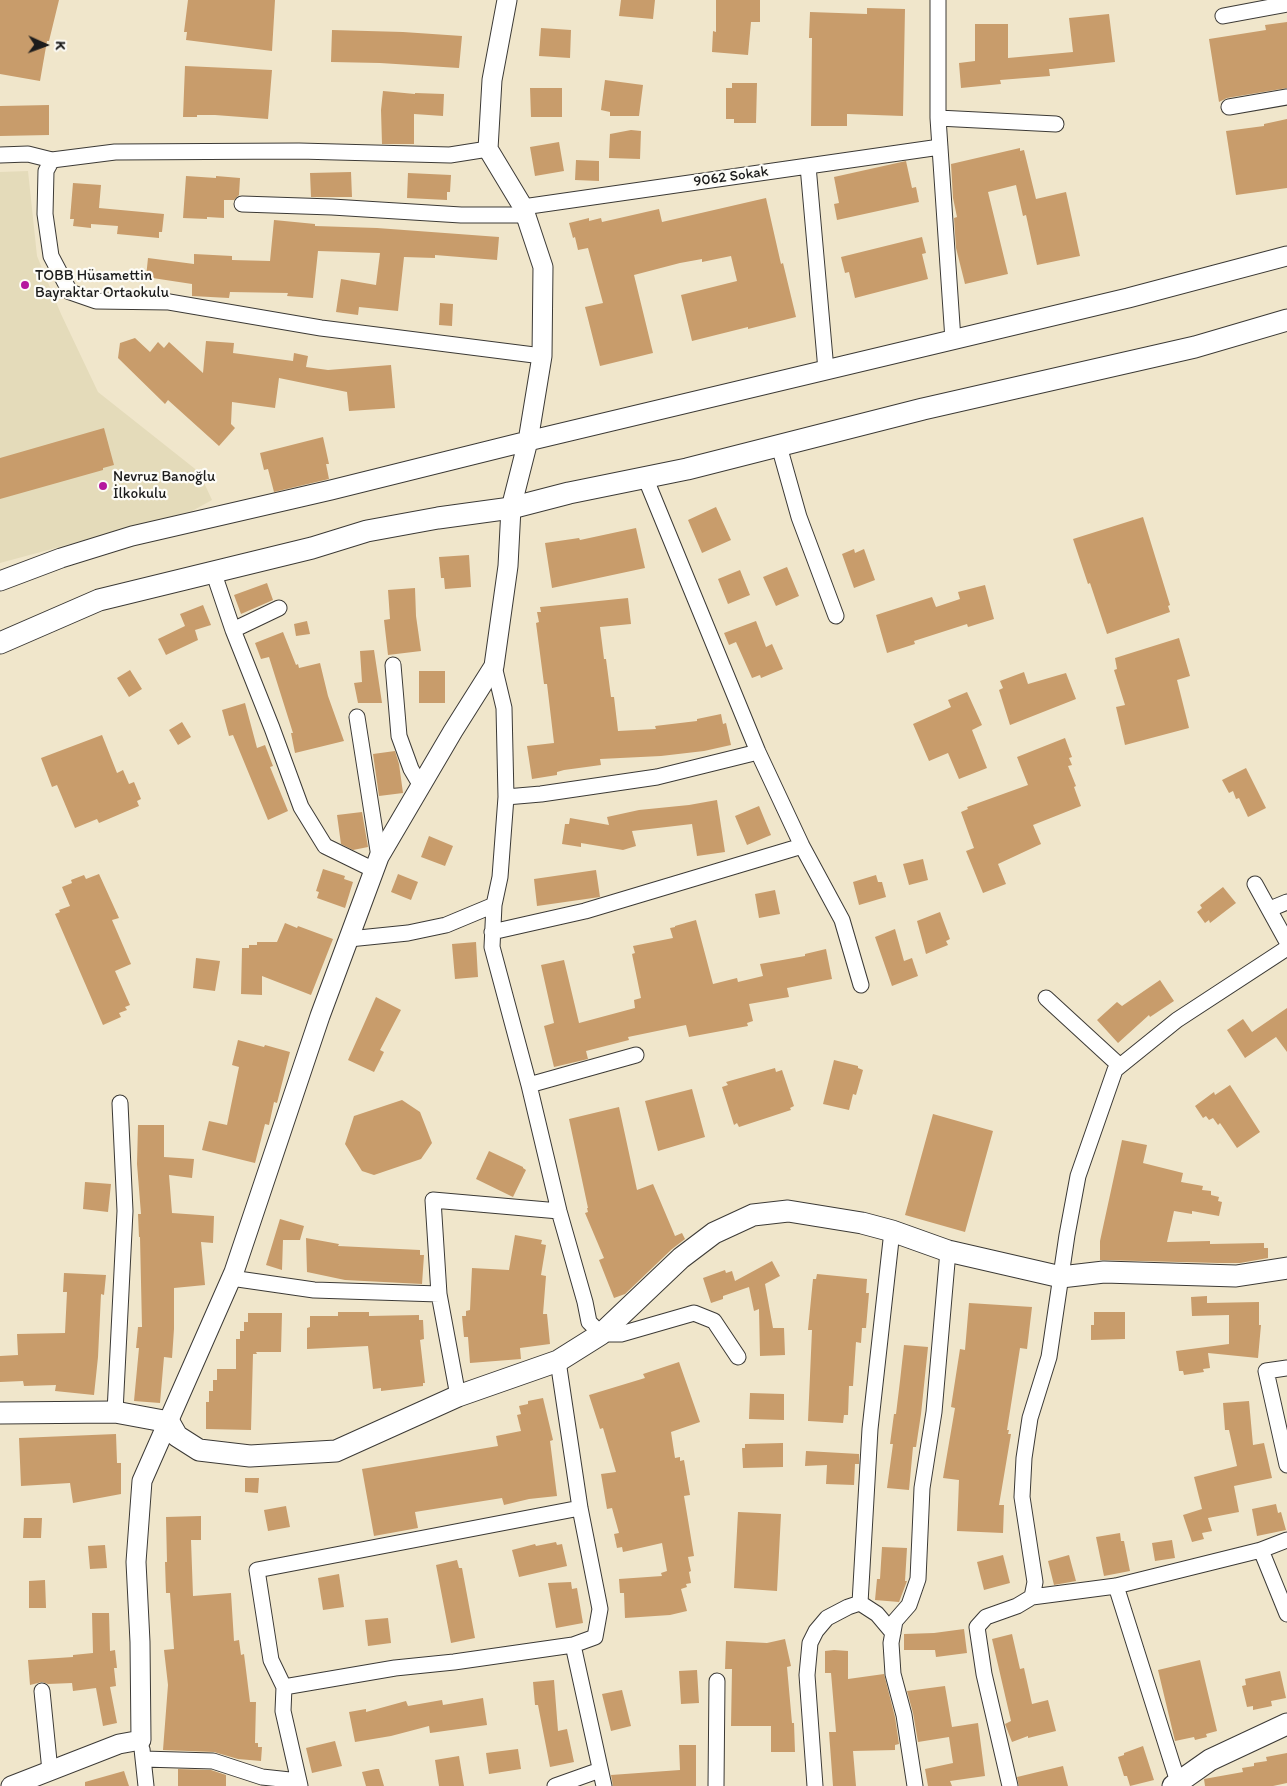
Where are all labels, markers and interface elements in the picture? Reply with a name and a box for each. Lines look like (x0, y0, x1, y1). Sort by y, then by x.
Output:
north arrow (20, 20, 70, 70)
text: K (52, 41, 69, 50)
street label: 9062 Sokak (693, 163, 769, 191)
place label: TOBB Hüsamettin Bayraktar Ortaokulu (35, 267, 169, 302)
marker: TOBB Hüsamettin Bayraktar Ortaokulu (19, 279, 31, 291)
place label: Nevruz Banoğlu İlkokulu (113, 468, 215, 503)
marker: Nevruz Banoğlu İlkokulu (97, 480, 109, 492)

